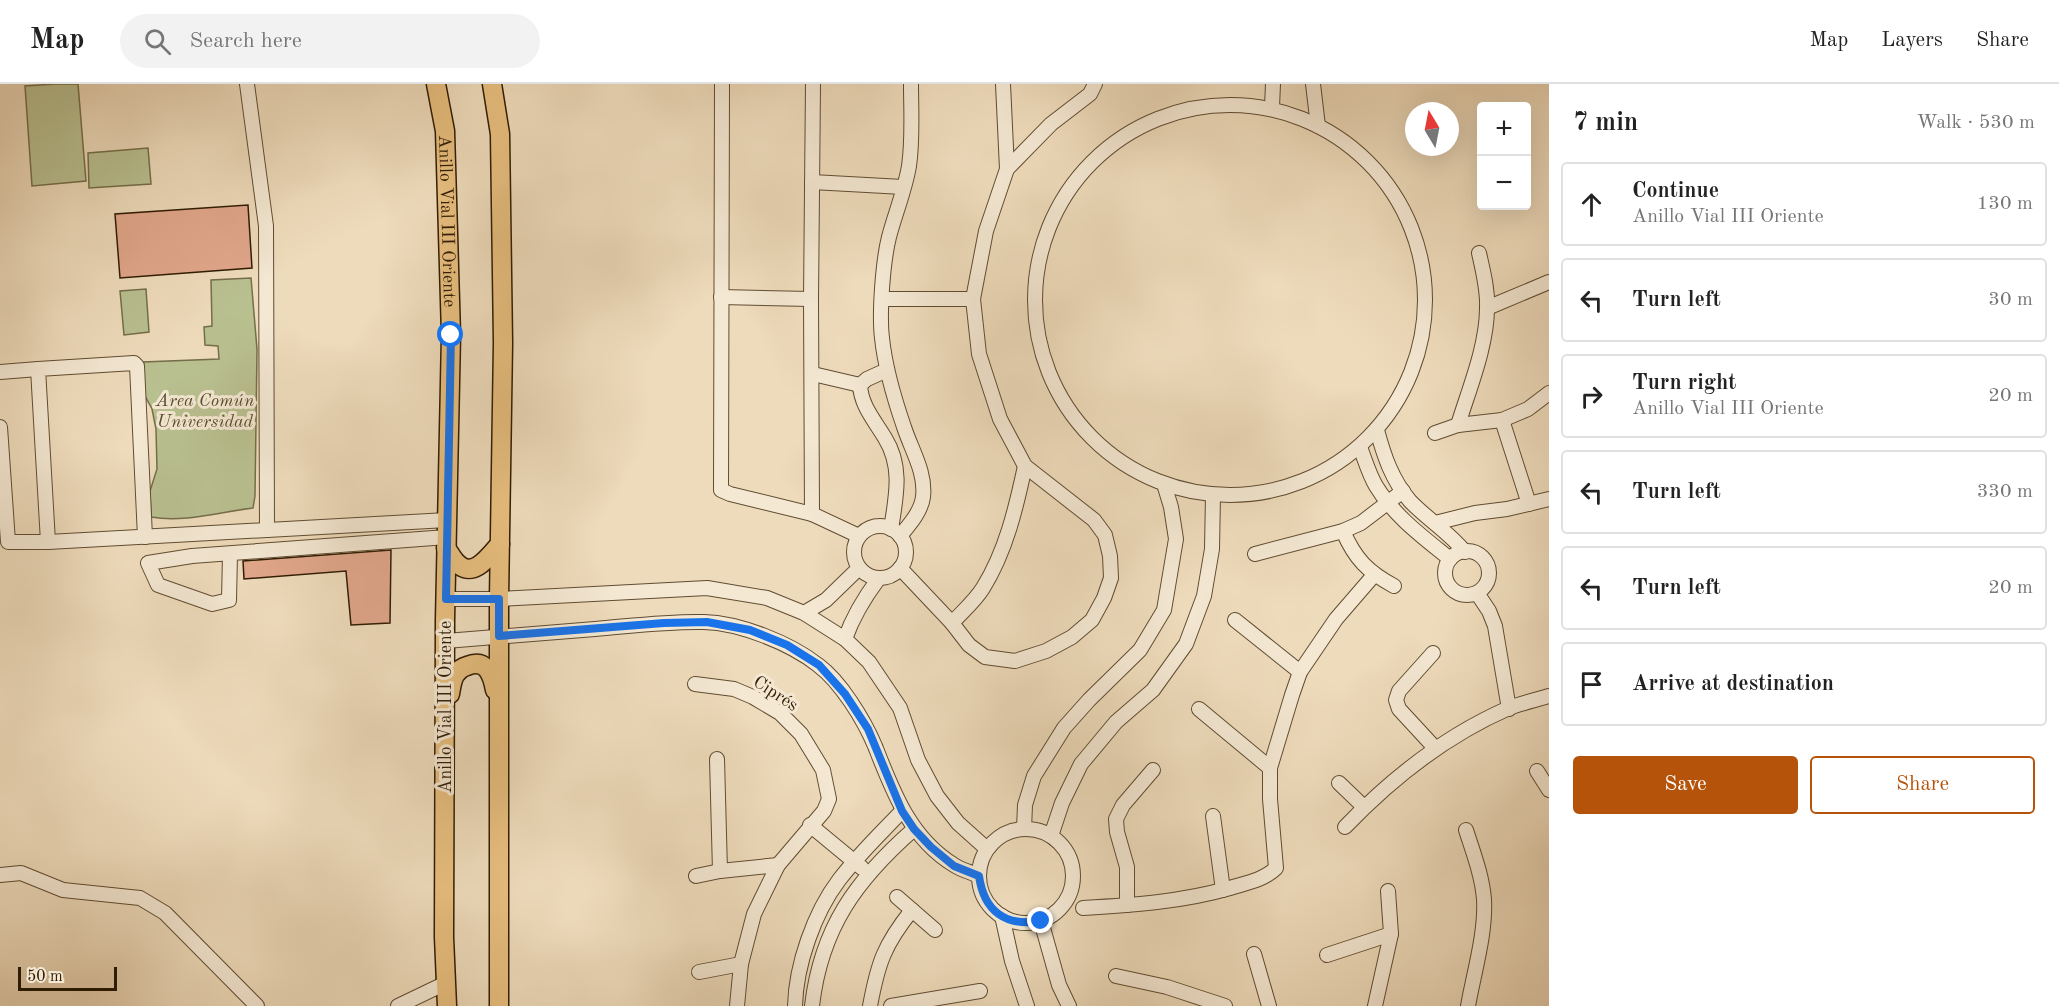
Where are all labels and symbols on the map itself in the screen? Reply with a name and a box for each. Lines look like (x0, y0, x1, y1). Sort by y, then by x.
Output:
north arrow (1405, 102, 1459, 156)
street label: Anillo Vial III Oriente (435, 135, 458, 308)
route start (437, 321, 463, 347)
park label: Area Común Universidad (155, 392, 254, 431)
street label: Anillo Vial III Oriente (437, 621, 455, 793)
street label: Ciprés (750, 673, 801, 715)
route end (1027, 907, 1053, 933)
scale bar (18, 964, 117, 992)

